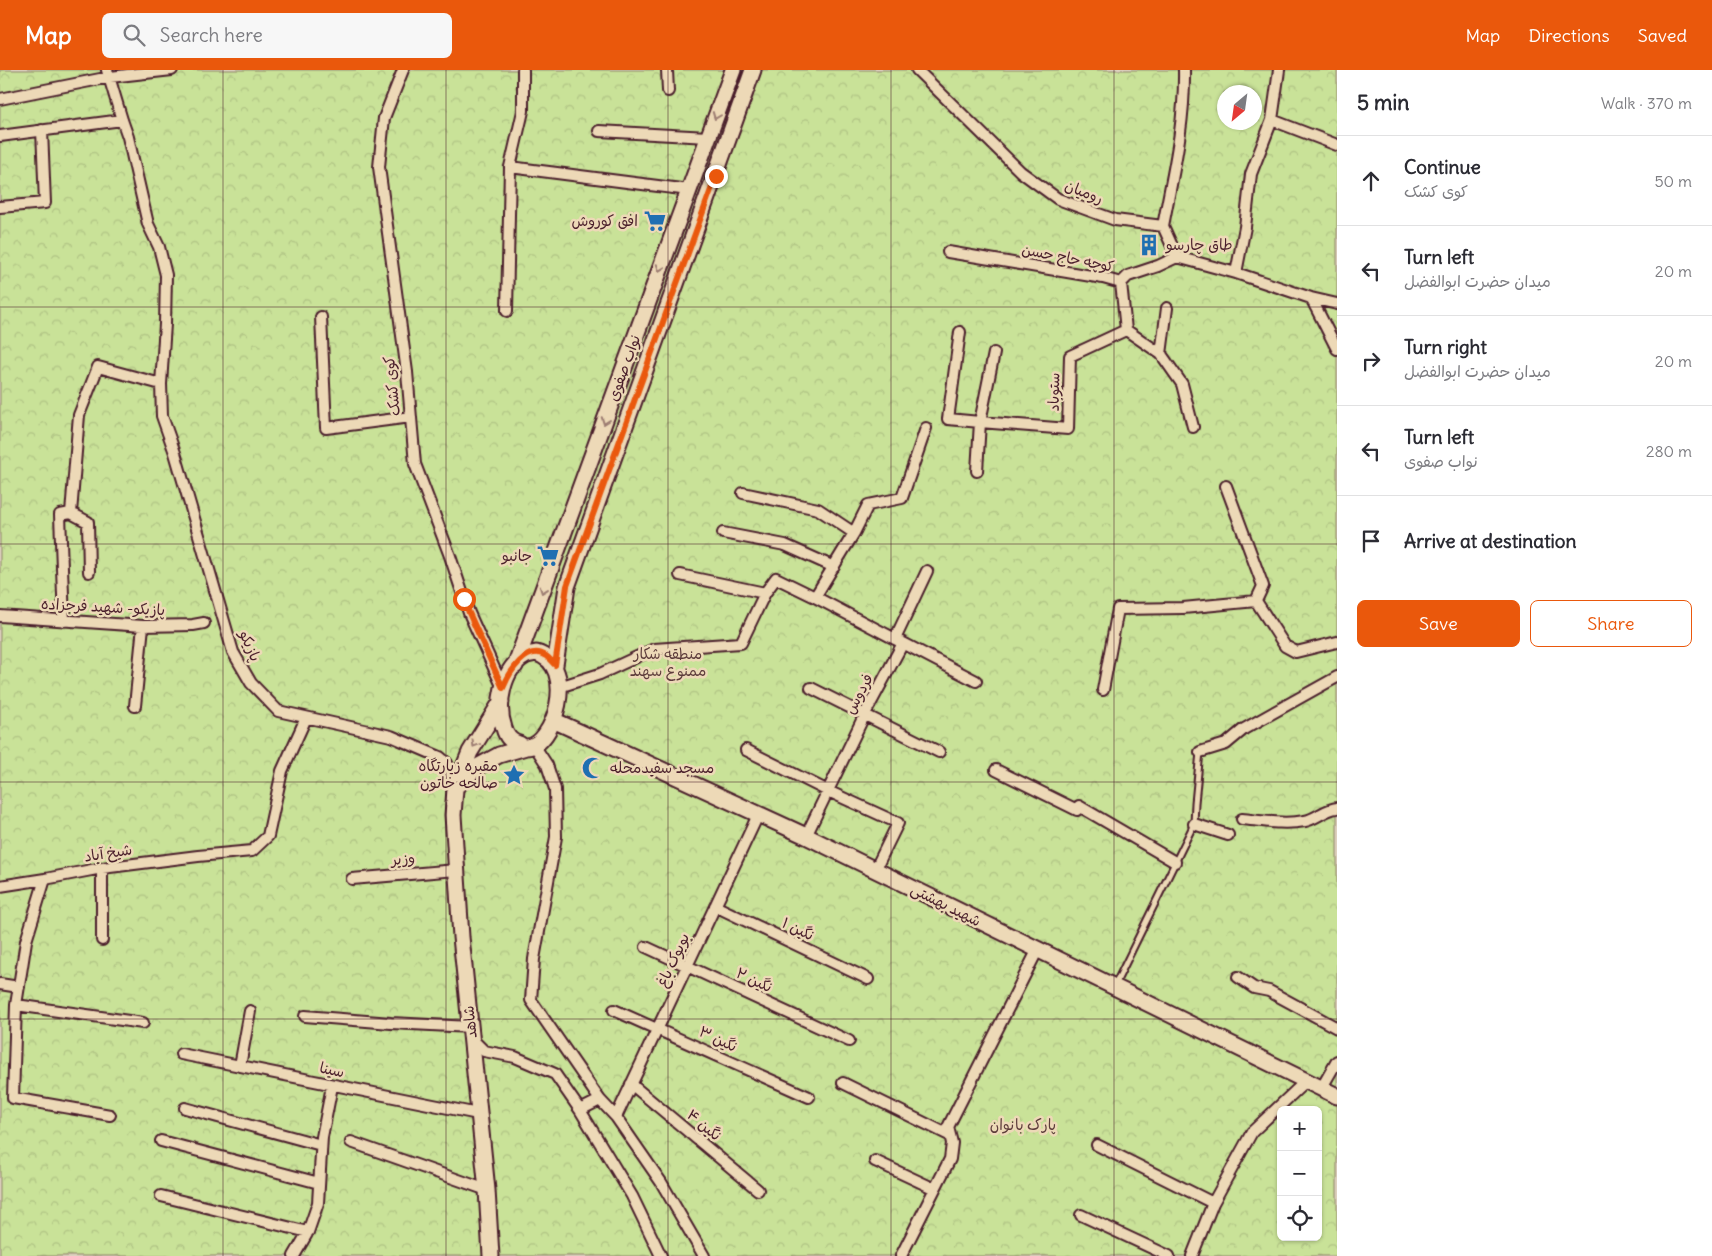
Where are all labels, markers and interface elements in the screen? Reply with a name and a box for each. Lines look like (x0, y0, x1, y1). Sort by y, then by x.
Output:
search box (102, 13, 452, 58)
text: Map (25, 20, 72, 50)
icon: search (120, 21, 148, 49)
text: Search here (160, 23, 263, 47)
text: Map (1465, 24, 1500, 47)
text: Directions (1528, 24, 1610, 47)
text: Saved (1638, 24, 1687, 47)
north arrow (1217, 85, 1262, 130)
text: 5 min (1357, 89, 1409, 116)
text: Walk · 370 m (1601, 93, 1692, 113)
one-way arrow (712, 111, 722, 119)
text: Continue (1404, 155, 1481, 179)
route end (705, 165, 728, 188)
icon: ahead (1357, 167, 1385, 195)
text: 50 m (1654, 171, 1692, 191)
street label: رومیان (1062, 175, 1106, 208)
text: کوی کشک (1404, 181, 1468, 201)
supermarket icon: افق کوروش (642, 208, 668, 234)
place label: افق کوروش (571, 211, 638, 230)
building icon: طاق چارسو (1136, 232, 1162, 258)
place label: طاق چارسو (1165, 235, 1233, 255)
street label: کوچه حاج حسن (1020, 239, 1116, 277)
text: Turn left (1404, 245, 1474, 269)
icon: left (1357, 257, 1385, 285)
text: 20 m (1655, 261, 1692, 281)
one-way arrow (656, 263, 666, 272)
text: میدان حضرت ابوالفضل (1404, 271, 1551, 291)
street label: نواب صفوی (603, 332, 644, 404)
text: Turn right (1404, 335, 1487, 359)
icon: right (1357, 347, 1385, 375)
text: 20 m (1655, 351, 1692, 371)
street label: کوی کشک (379, 355, 404, 417)
text: میدان حضرت ابوالفضل (1404, 361, 1551, 381)
street label: ستوباد (1044, 372, 1063, 412)
one-way arrow (601, 416, 611, 425)
text: Turn left (1404, 425, 1474, 449)
icon: left (1357, 437, 1385, 465)
text: 280 m (1646, 441, 1692, 461)
text: نواب صفوی (1404, 451, 1478, 471)
icon: arrive (1357, 527, 1385, 555)
text: Arrive at destination (1404, 529, 1577, 553)
supermarket icon: جانبو (535, 543, 561, 569)
place label: جانبو (501, 546, 532, 565)
one-way arrow (539, 585, 549, 594)
route start (453, 588, 476, 611)
street label: پازیکو- شهید فرجزاده (40, 594, 166, 620)
button: Save (1357, 600, 1520, 647)
button: Share (1530, 600, 1692, 647)
street label: پازیکو (234, 627, 265, 664)
park label: منطقه شکار ممنوع سهند (630, 644, 706, 681)
street label: فردوس (840, 670, 877, 717)
one-way arrow (472, 739, 482, 748)
mosque icon: مسجد سفیدمحله (580, 755, 606, 781)
place label: مقبره زیارتگاه صالحه خاتون (419, 756, 498, 792)
place label: مسجد سفیدمحله (610, 758, 714, 777)
place icon: مقبره زیارتگاه صالحه خاتون (501, 762, 527, 788)
street label: شیخ آباد (83, 839, 133, 867)
street label: وزیر (388, 848, 416, 869)
street label: شهید بهشتی (907, 879, 985, 931)
street label: نگین ۱ (779, 913, 817, 944)
street label: بویوک باغ (652, 930, 694, 990)
street label: نگین ۲ (733, 963, 775, 996)
street label: شاهد (458, 1005, 481, 1039)
street label: نگین ۳ (696, 1021, 740, 1056)
street label: سینا (318, 1058, 346, 1081)
street label: نگین ۴ (683, 1105, 725, 1144)
map controls (1277, 1106, 1322, 1241)
button: + (1277, 1106, 1322, 1151)
park label: پارک بانوان (990, 1115, 1056, 1135)
button: − (1277, 1151, 1322, 1196)
button: locate (1277, 1196, 1322, 1241)

